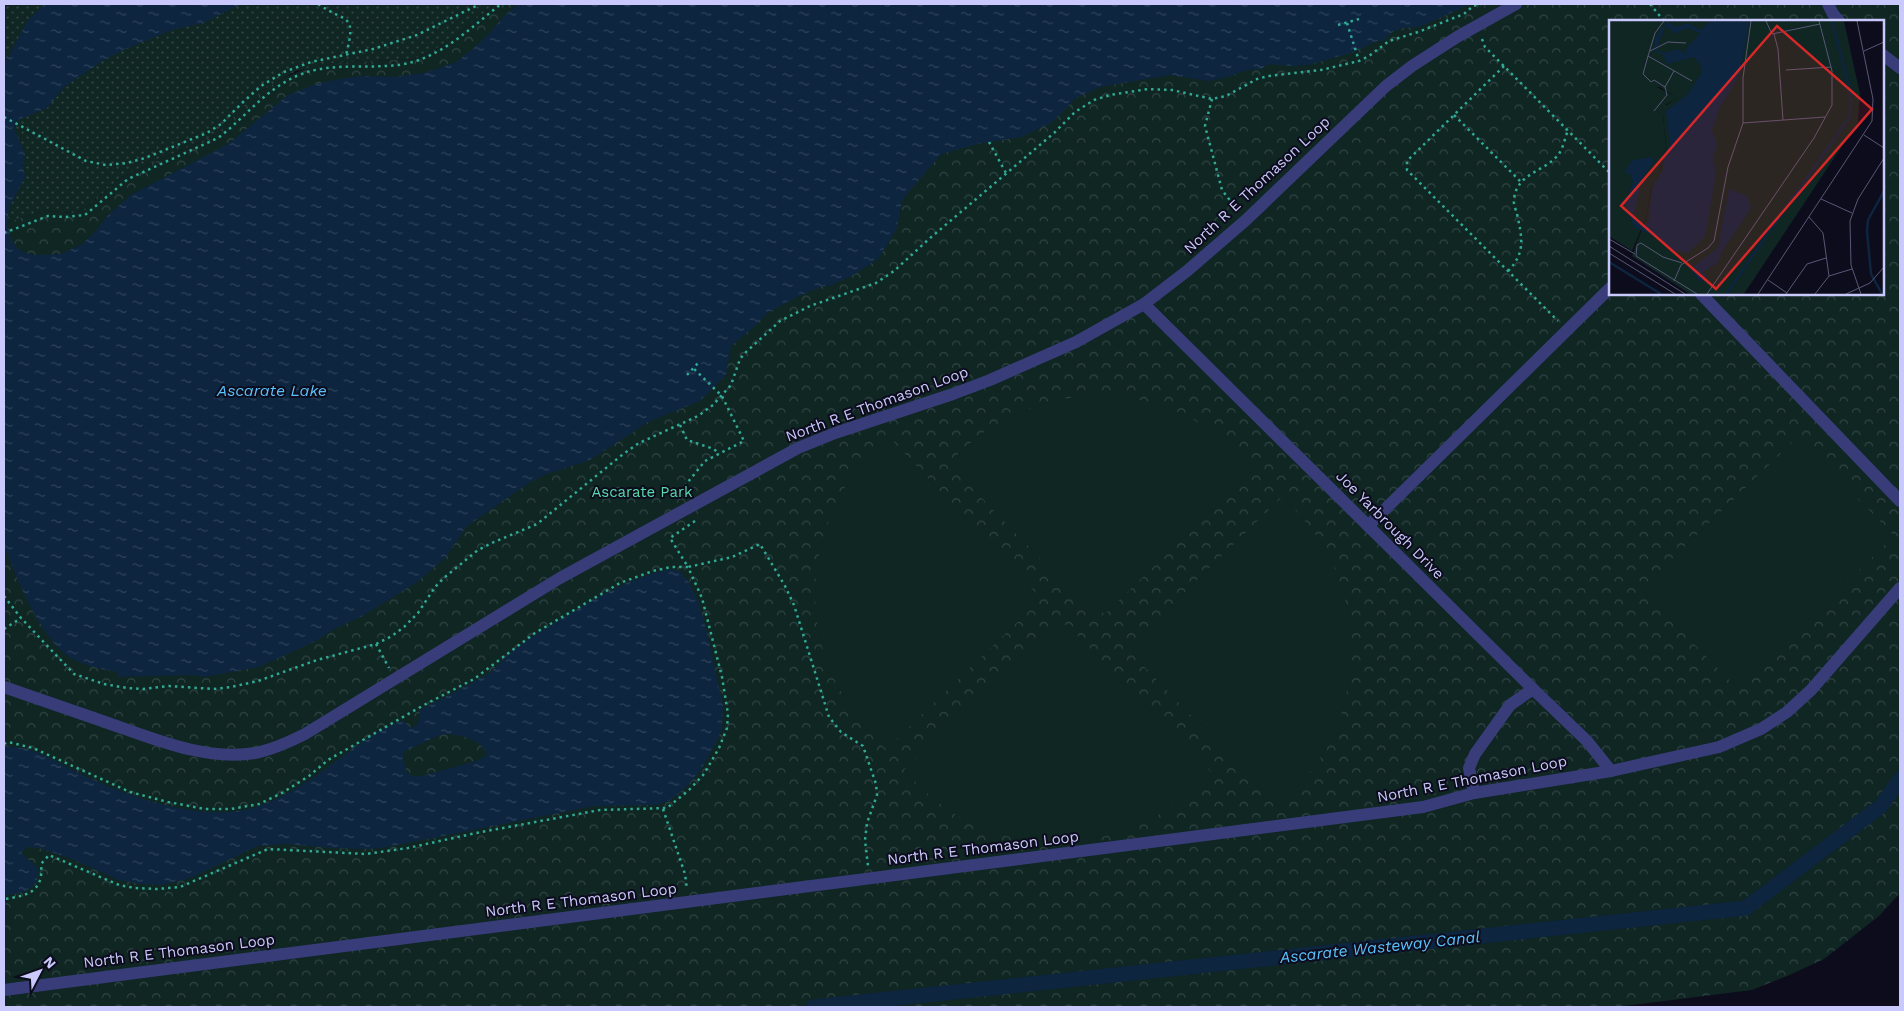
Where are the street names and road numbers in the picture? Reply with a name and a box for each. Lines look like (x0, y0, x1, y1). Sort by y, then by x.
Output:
street label: North R E Thomason Loop (1180, 113, 1334, 257)
street label: North R E Thomason Loop (783, 363, 971, 445)
street label: Joe Yarbrough Drive (1332, 467, 1448, 583)
street label: North R E Thomason Loop (1376, 752, 1568, 806)
street label: North R E Thomason Loop (886, 827, 1080, 869)
street label: North R E Thomason Loop (484, 879, 678, 921)
street label: North R E Thomason Loop (82, 930, 276, 972)

